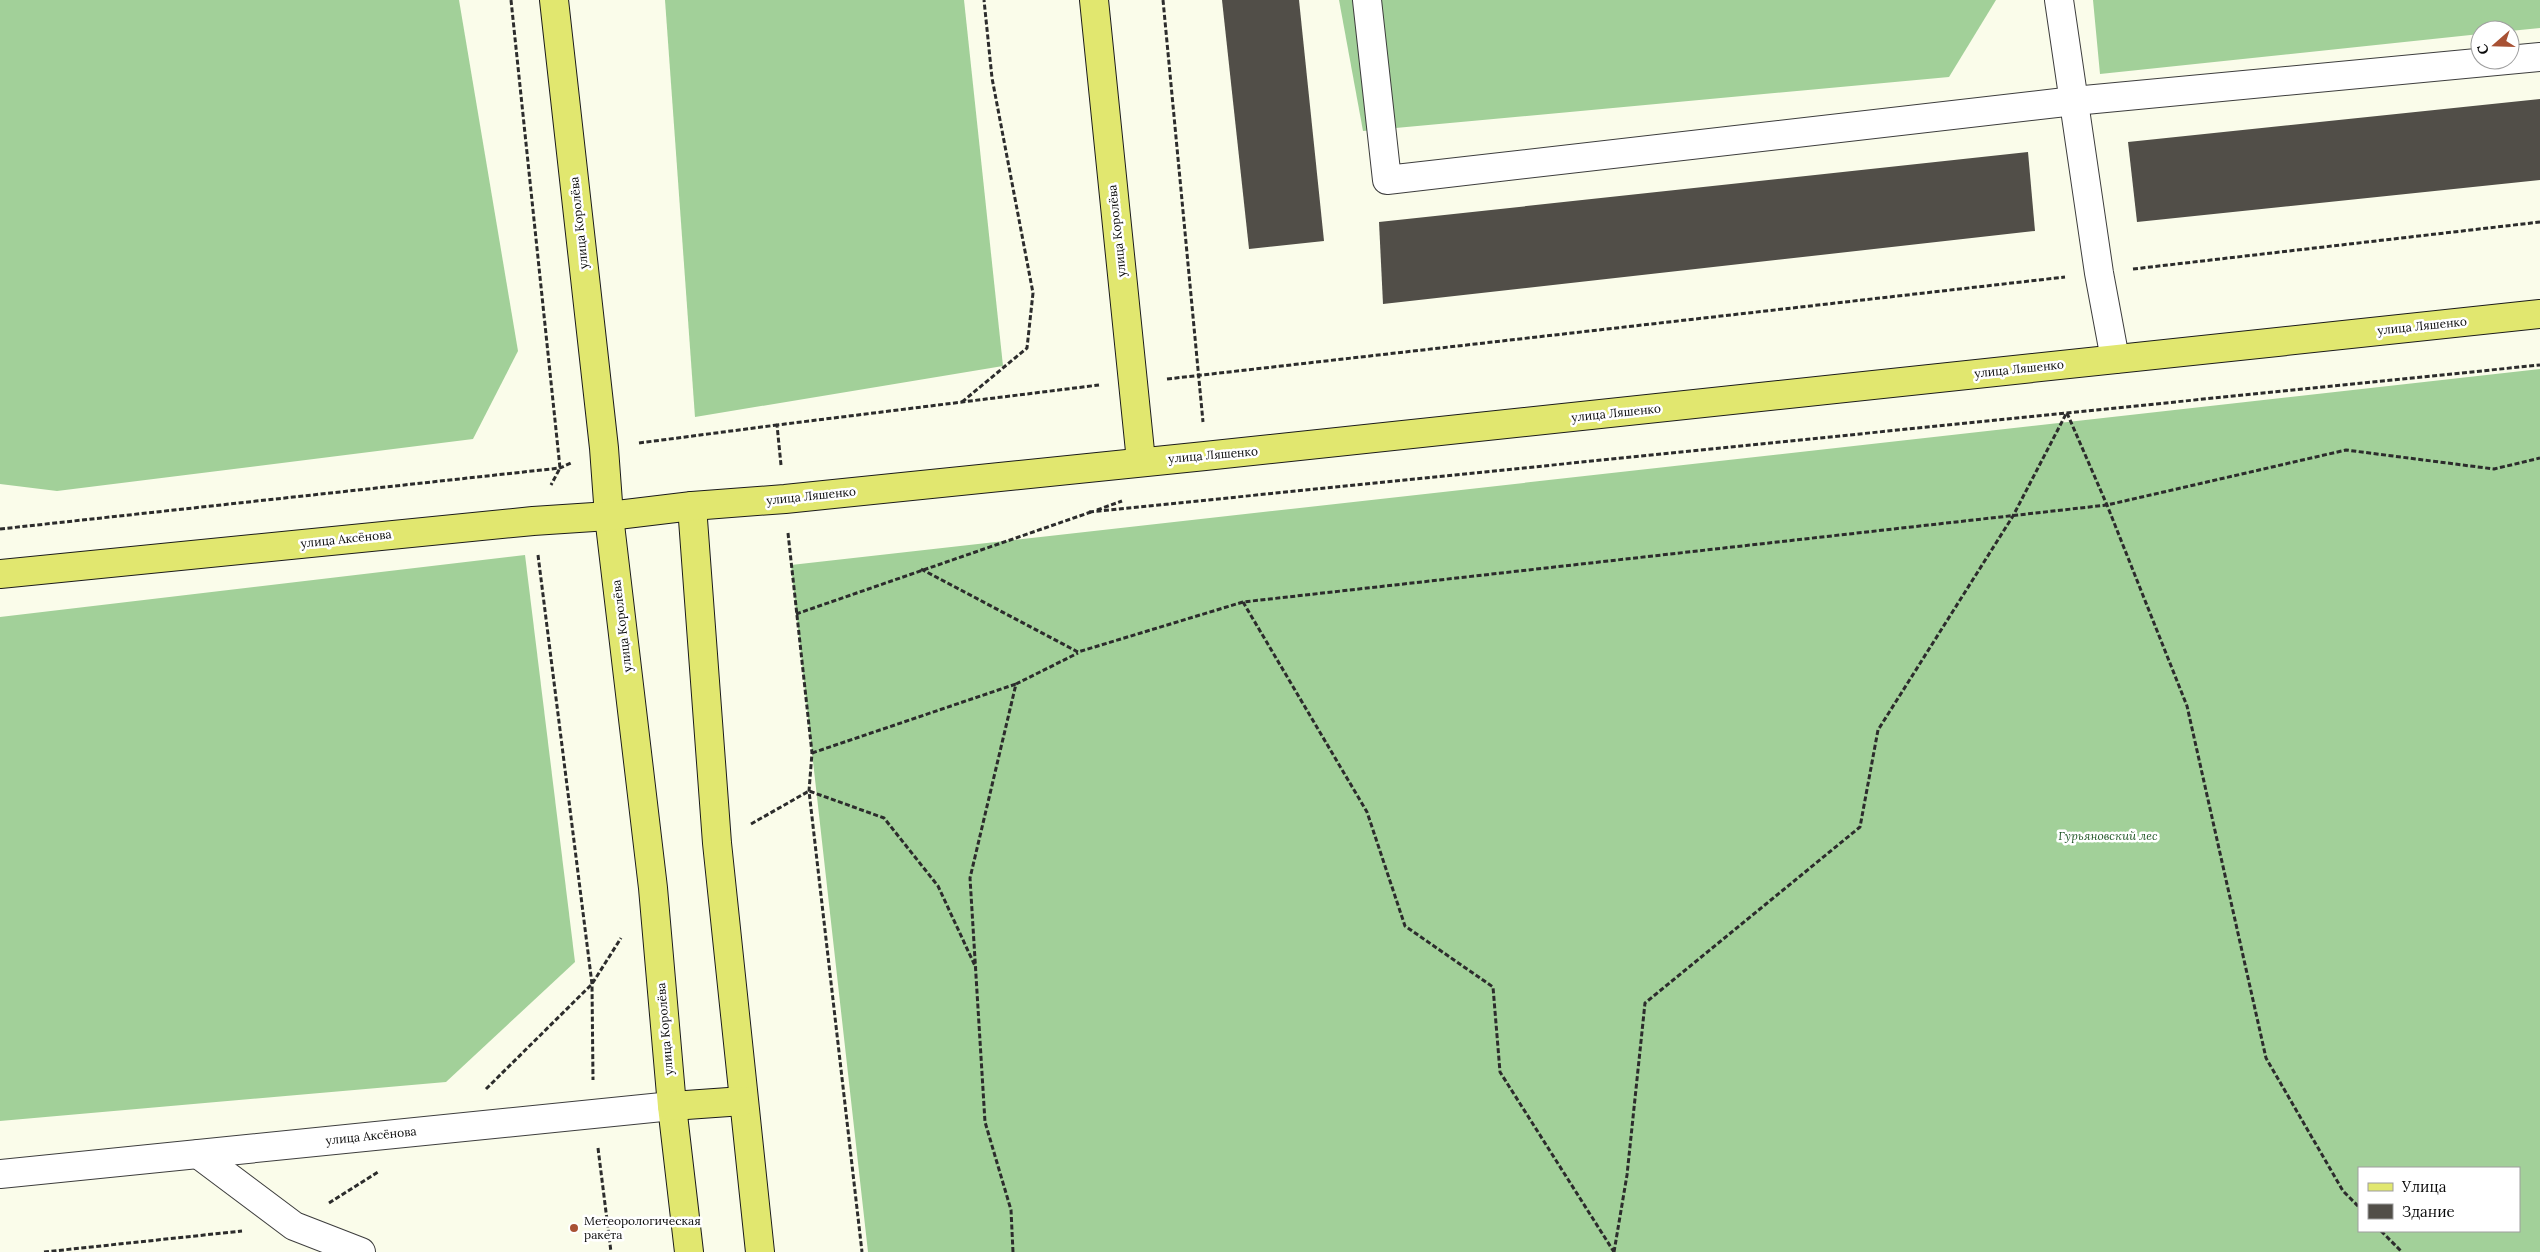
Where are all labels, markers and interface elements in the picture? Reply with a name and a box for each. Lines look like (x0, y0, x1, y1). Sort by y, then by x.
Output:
north arrow (2470, 20, 2520, 70)
text: С (2473, 42, 2493, 57)
street label: улица Королёва (566, 176, 591, 270)
street label: улица Королёва (1104, 184, 1129, 278)
street label: улица Ляшенко (2376, 313, 2467, 338)
street label: улица Ляшенко (1973, 356, 2064, 381)
street label: улица Ляшенко (1570, 400, 1661, 425)
street label: улица Ляшенко (1168, 443, 1258, 466)
street label: улица Ляшенко (765, 483, 856, 508)
street label: улица Аксёнова (300, 526, 392, 551)
street label: улица Королёва (608, 579, 635, 673)
park label: Гурьяновский лес (2058, 828, 2158, 843)
street label: улица Королёва (653, 982, 676, 1076)
street label: улица Аксёнова (325, 1123, 417, 1148)
legend (2358, 1167, 2520, 1232)
text: Улица (2401, 1177, 2447, 1196)
text: Здание (2402, 1202, 2455, 1221)
place label: Метеорологическая ракета (584, 1213, 701, 1242)
marker: Метеорологическая ракета (568, 1222, 580, 1234)

